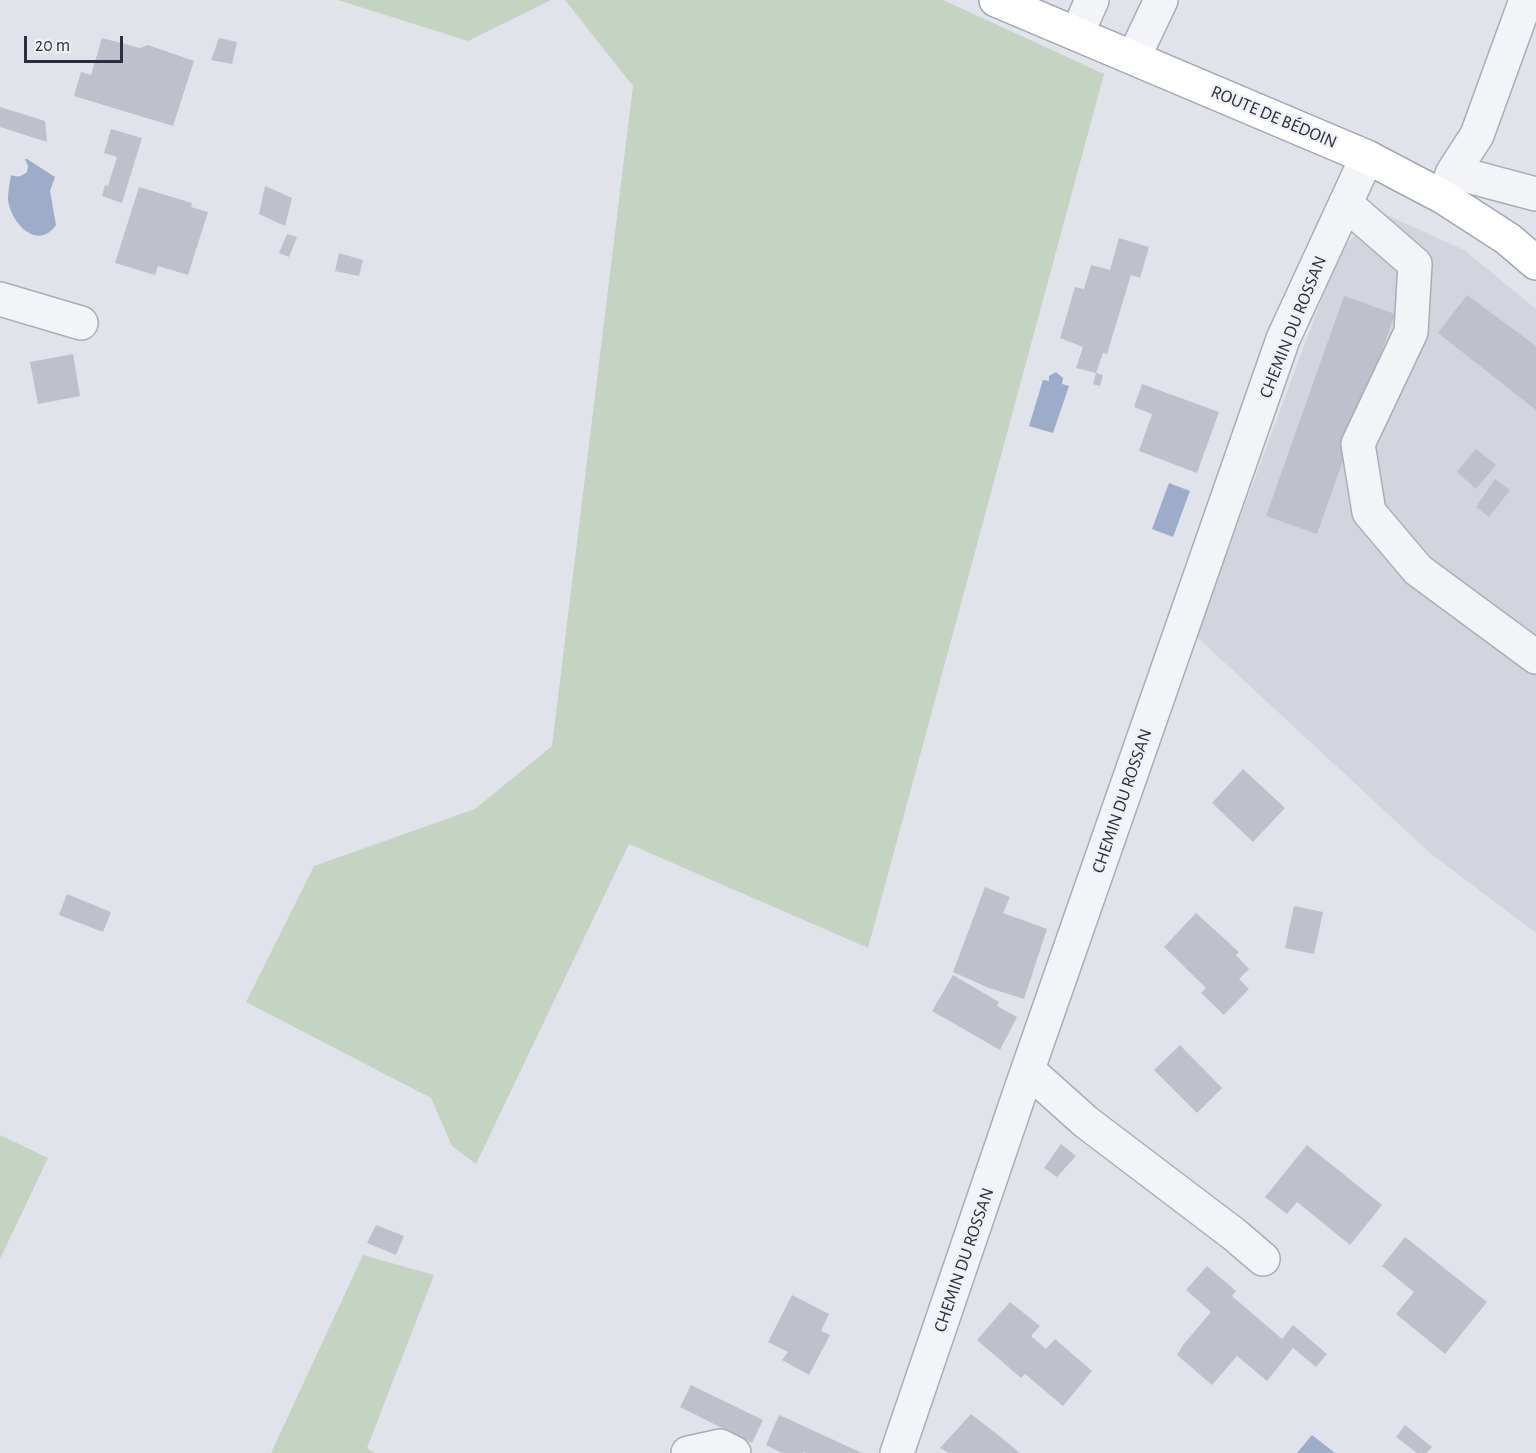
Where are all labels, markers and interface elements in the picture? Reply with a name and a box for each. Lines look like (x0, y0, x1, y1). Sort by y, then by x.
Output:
scale bar (27, 24, 126, 62)
text: 20 m (35, 37, 70, 55)
street label: ROUTE DE BÉDOIN (1208, 81, 1340, 153)
street label: CHEMIN DU ROSSAN (1255, 253, 1331, 401)
street label: CHEMIN DU ROSSAN (1087, 726, 1157, 876)
street label: CHEMIN DU ROSSAN (929, 1185, 999, 1335)

